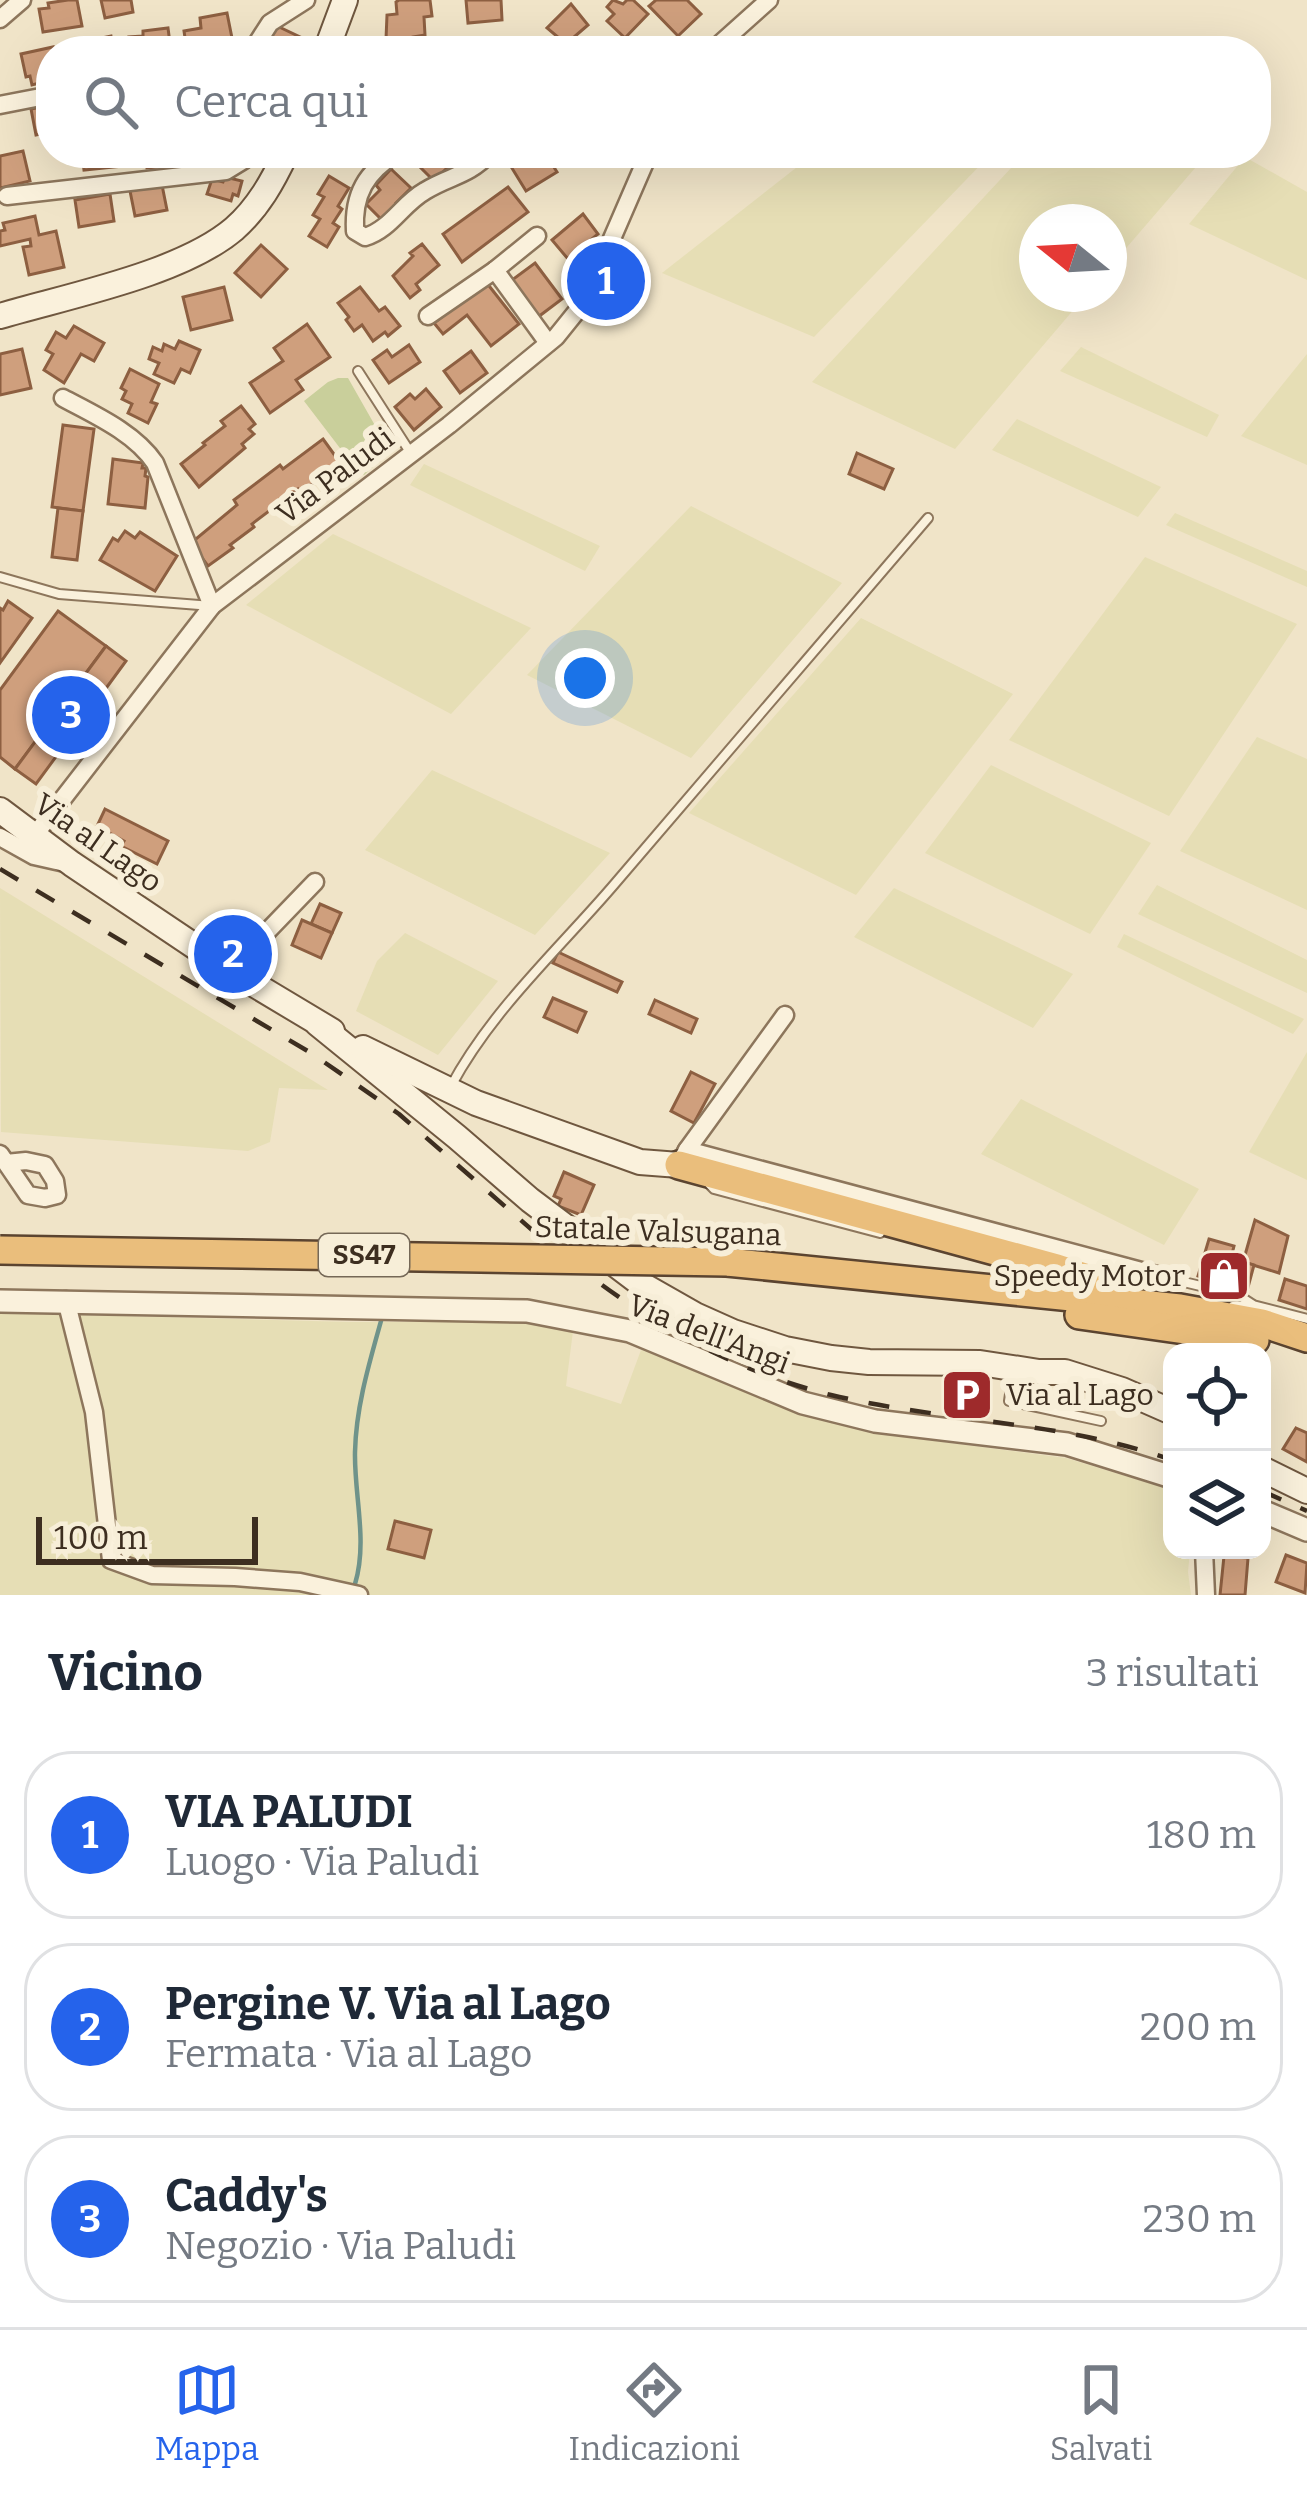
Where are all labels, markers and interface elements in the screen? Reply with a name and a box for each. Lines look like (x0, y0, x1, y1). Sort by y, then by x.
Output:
search box (36, 36, 1271, 168)
icon: search (78, 69, 144, 135)
text: Cerca qui (174, 75, 368, 129)
north arrow (1019, 204, 1127, 312)
pin: 1 (567, 236, 645, 326)
street label: Via Paludi (269, 420, 401, 532)
your location (555, 648, 615, 708)
pin: 3 (32, 670, 110, 760)
street label: Via al Lago (27, 786, 169, 900)
pin: 2 (194, 909, 272, 999)
street label: Statale Valsugana (534, 1209, 782, 1253)
road number: SS47 (319, 1234, 409, 1276)
shop icon: Speedy Motor (1196, 1248, 1252, 1304)
place label: Speedy Motor (994, 1258, 1185, 1294)
street label: Via dell'Angi (623, 1287, 795, 1381)
map controls (1163, 1343, 1271, 1559)
button: locate (1163, 1343, 1271, 1451)
parking icon: Via al Lago (939, 1367, 995, 1423)
place label: Via al Lago (1006, 1377, 1154, 1413)
button: layers (1163, 1451, 1271, 1559)
scale bar (36, 1511, 258, 1564)
text: 100 m (54, 1518, 148, 1558)
text: Vicino (48, 1642, 203, 1704)
text: 3 risultati (1086, 1650, 1259, 1696)
text: VIA PALUDI (165, 1785, 413, 1839)
text: 1 (82, 1812, 98, 1858)
text: 180 m (1147, 1812, 1256, 1858)
text: Luogo · Via Paludi (165, 1839, 479, 1885)
text: Pergine V. Via al Lago (165, 1977, 611, 2031)
text: 2 (79, 2004, 101, 2050)
text: 200 m (1140, 2004, 1256, 2050)
text: Fermata · Via al Lago (165, 2031, 533, 2077)
text: Caddy's (165, 2169, 328, 2223)
text: 3 (79, 2196, 101, 2242)
text: 230 m (1143, 2196, 1256, 2242)
text: Negozio · Via Paludi (165, 2223, 516, 2269)
tab: Mappa (155, 2357, 259, 2469)
tab: Indicazioni (569, 2357, 740, 2469)
tab: Salvati (1050, 2357, 1152, 2469)

